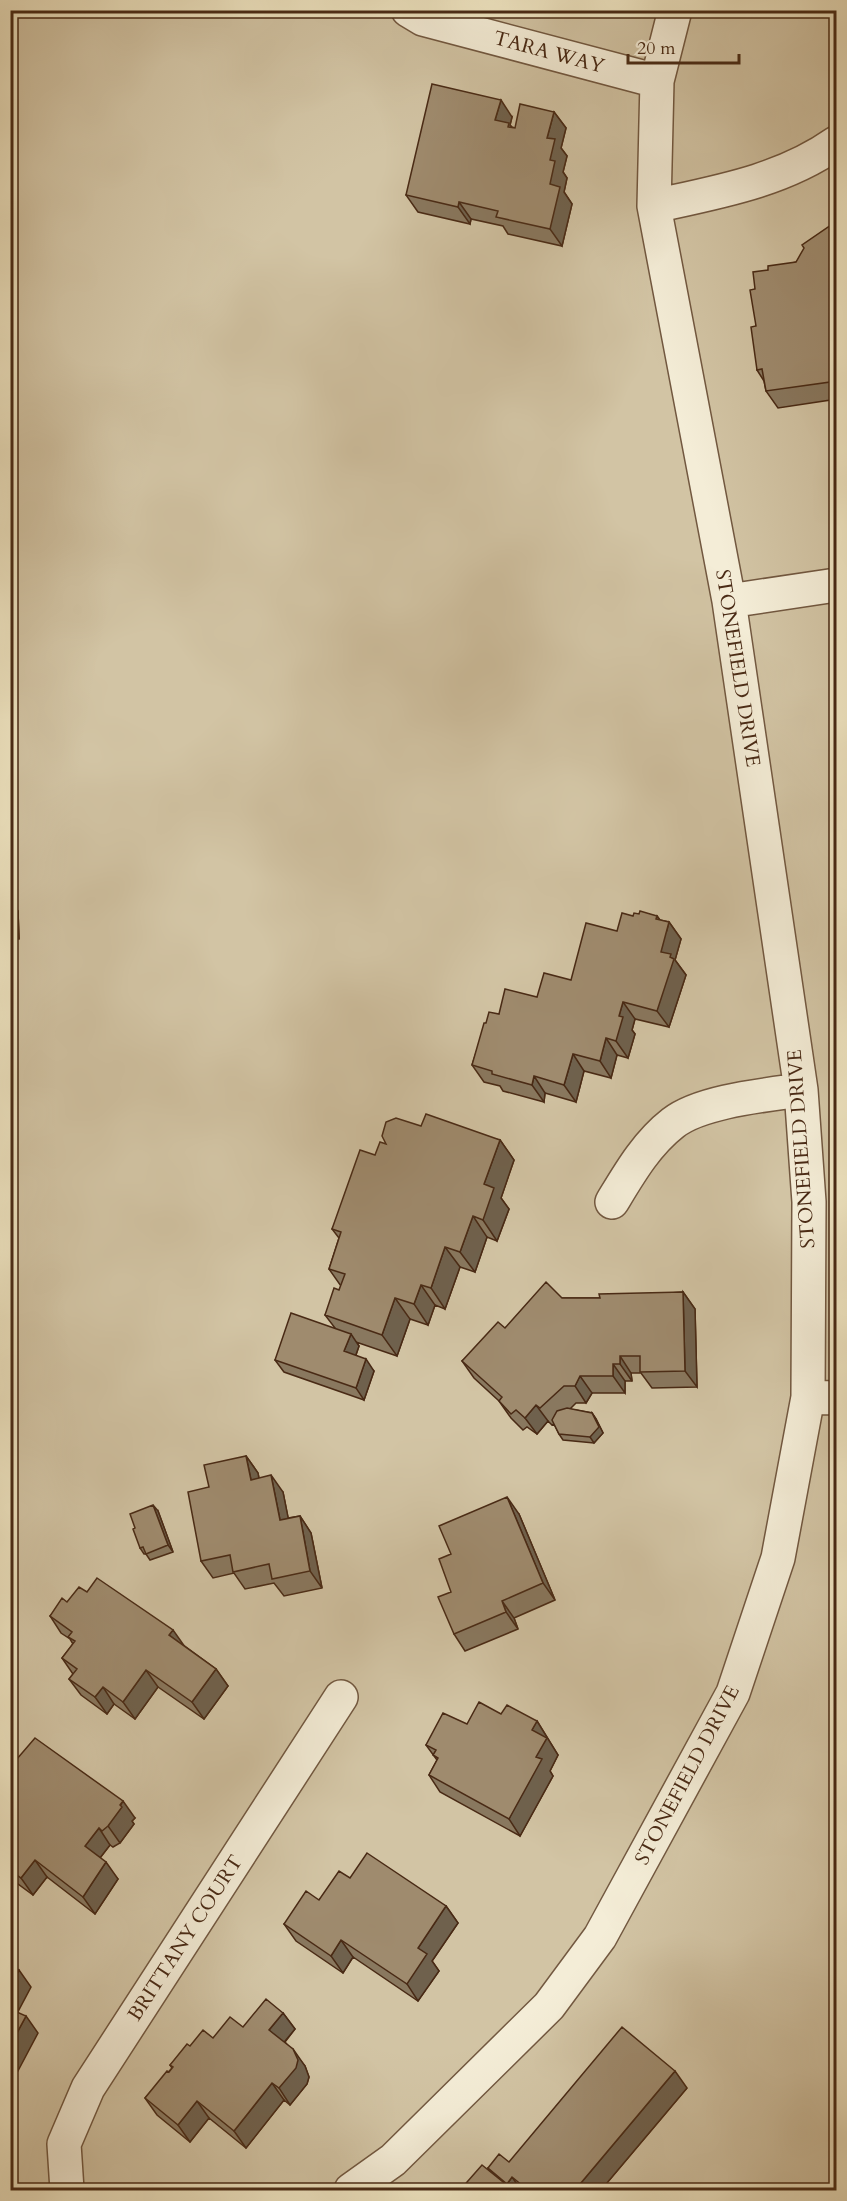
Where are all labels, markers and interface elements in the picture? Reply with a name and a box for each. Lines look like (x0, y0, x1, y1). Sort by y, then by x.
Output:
street label: TARA WAY (491, 24, 607, 80)
scale bar (628, 27, 739, 65)
text: 20 m (637, 36, 676, 61)
street label: STONEFIELD DRIVE (709, 567, 767, 769)
street label: STONEFIELD DRIVE (781, 1048, 821, 1250)
street label: STONEFIELD DRIVE (628, 1681, 746, 1869)
street label: BRITTANY COURT (121, 1850, 249, 2026)

